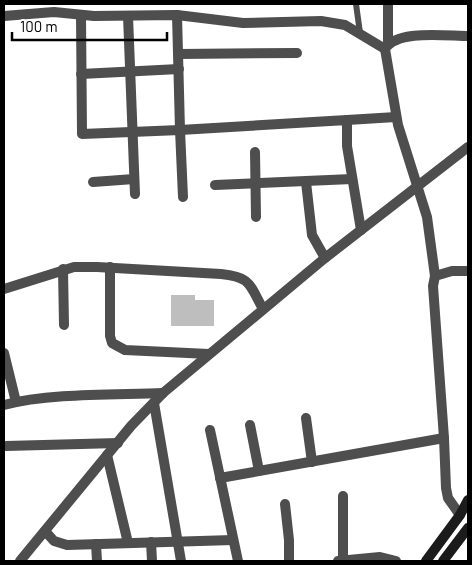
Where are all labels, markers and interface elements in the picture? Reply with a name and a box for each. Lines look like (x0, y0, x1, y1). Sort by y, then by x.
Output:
scale bar (12, 10, 168, 42)
text: 100 m (20, 17, 58, 35)

